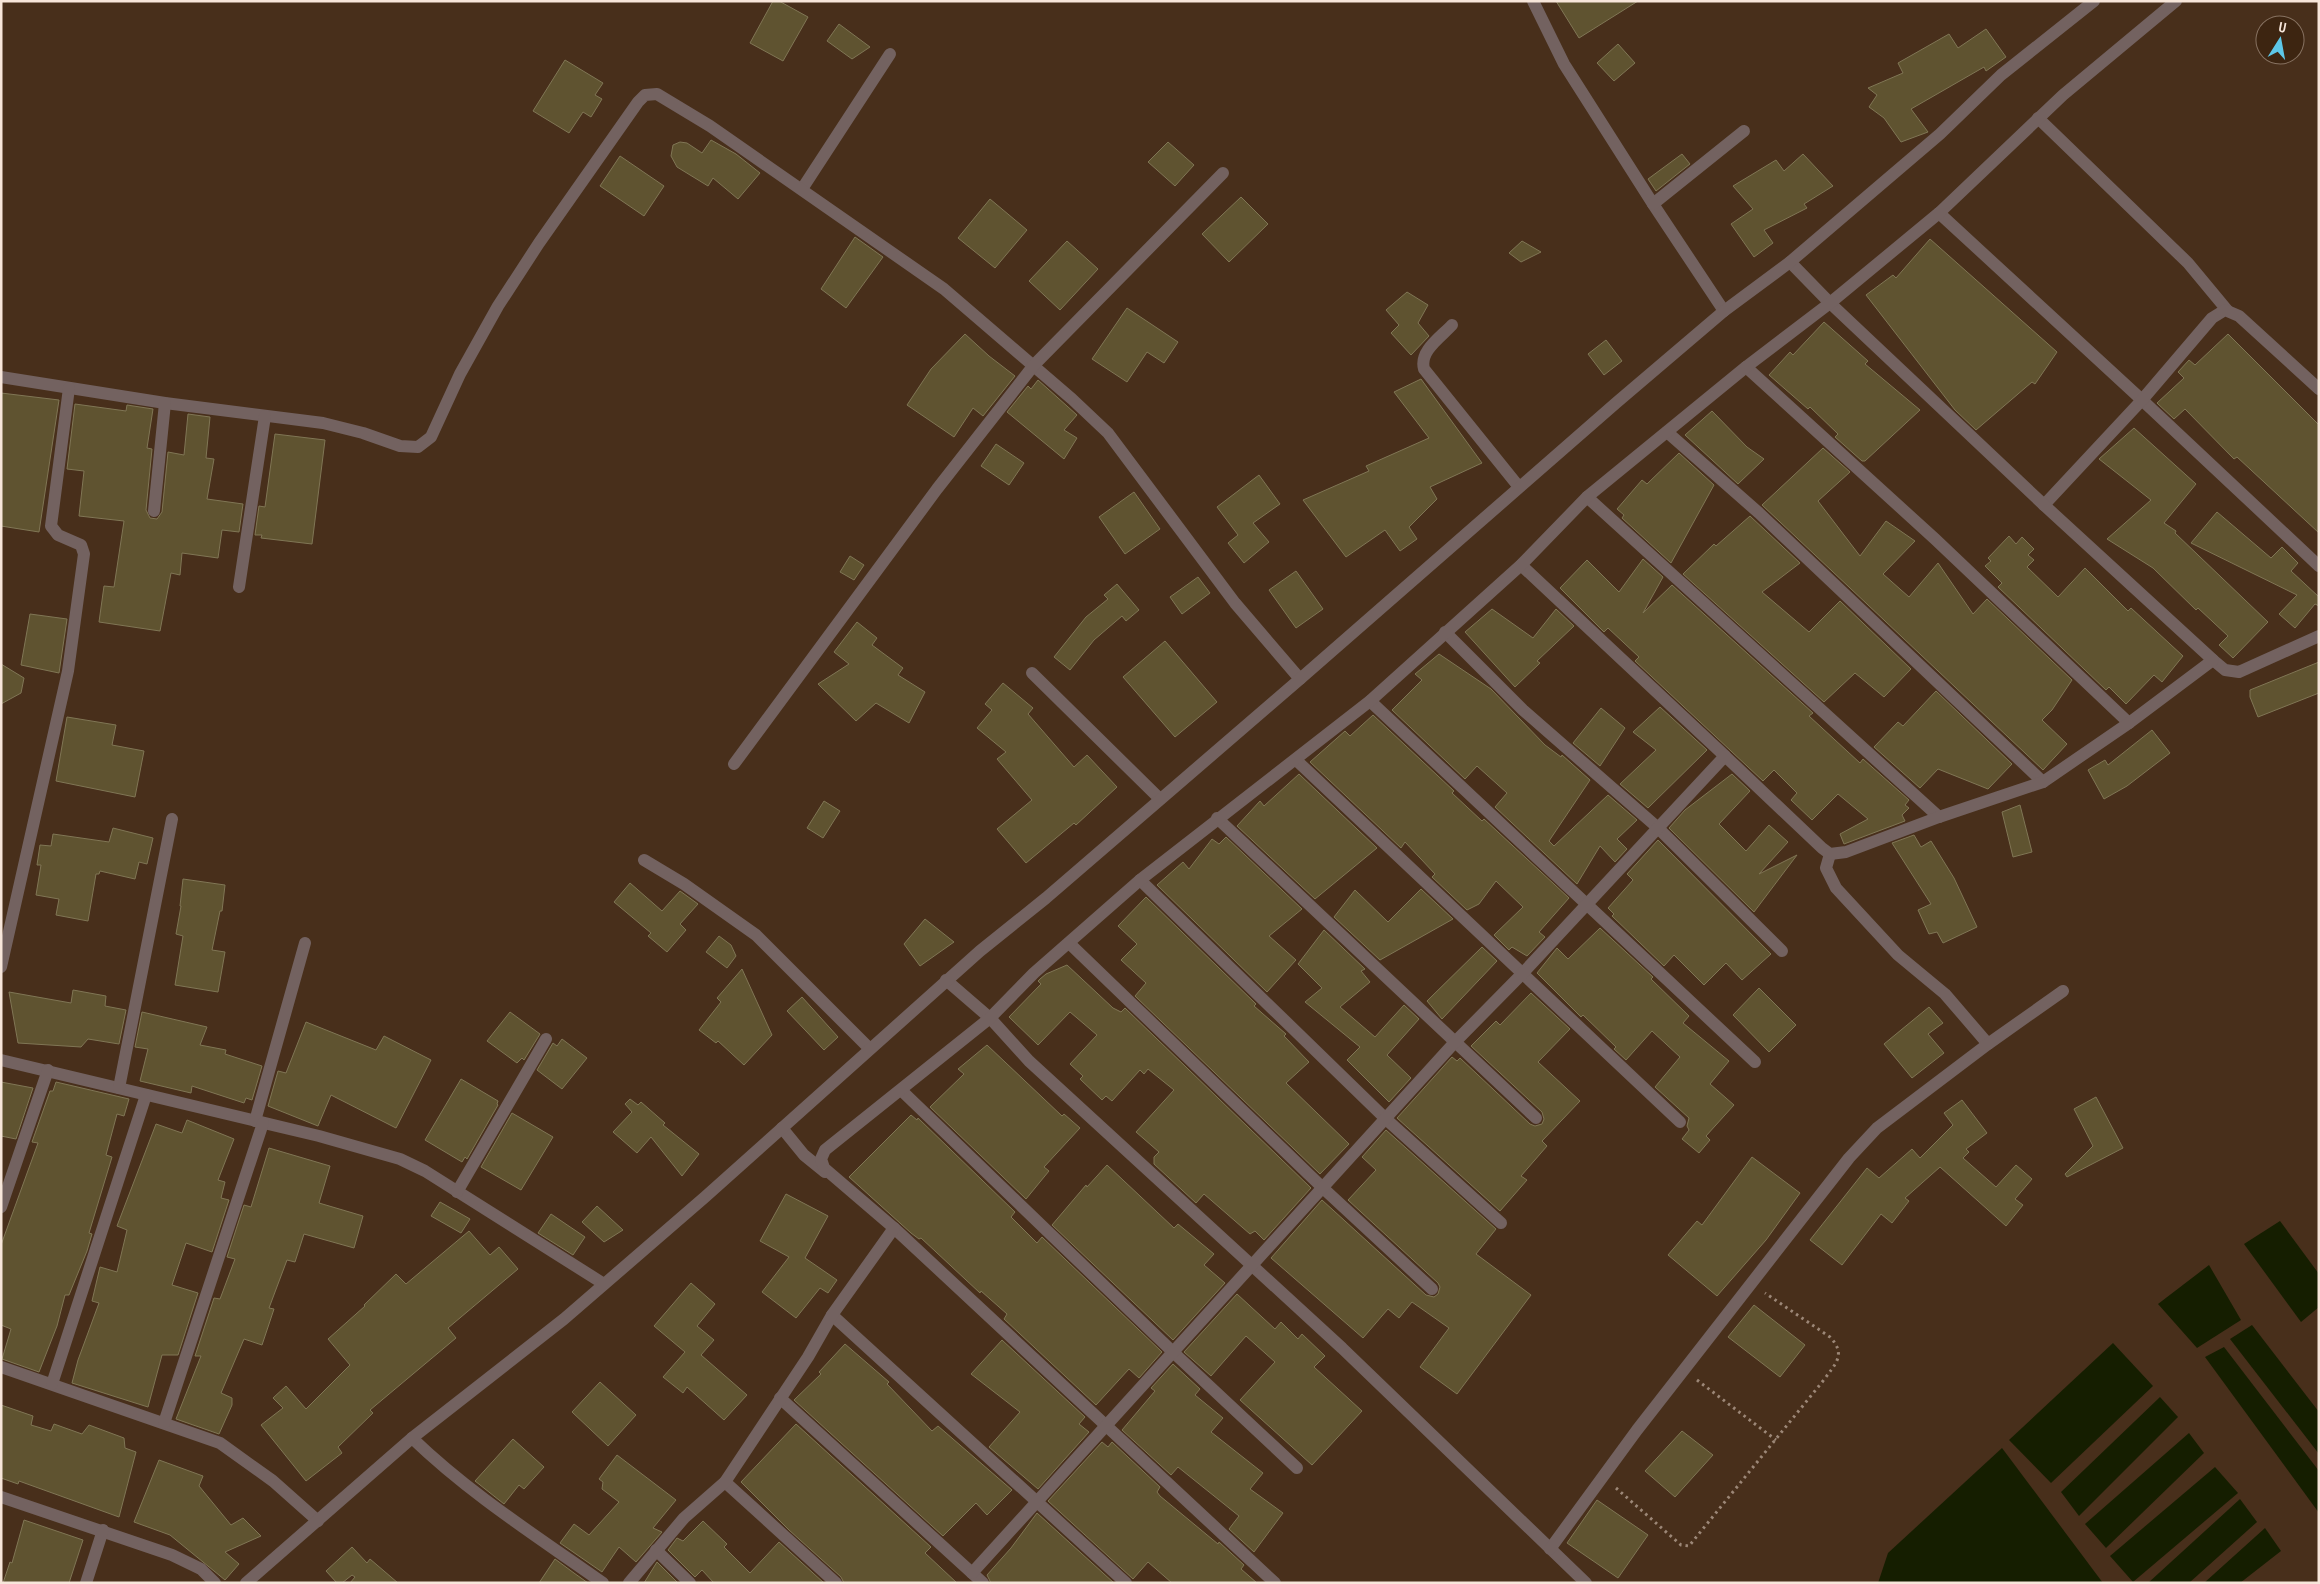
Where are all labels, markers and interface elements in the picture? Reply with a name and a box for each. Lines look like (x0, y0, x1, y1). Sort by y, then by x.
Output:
north arrow (2255, 15, 2305, 65)
text: U (2277, 18, 2288, 37)

